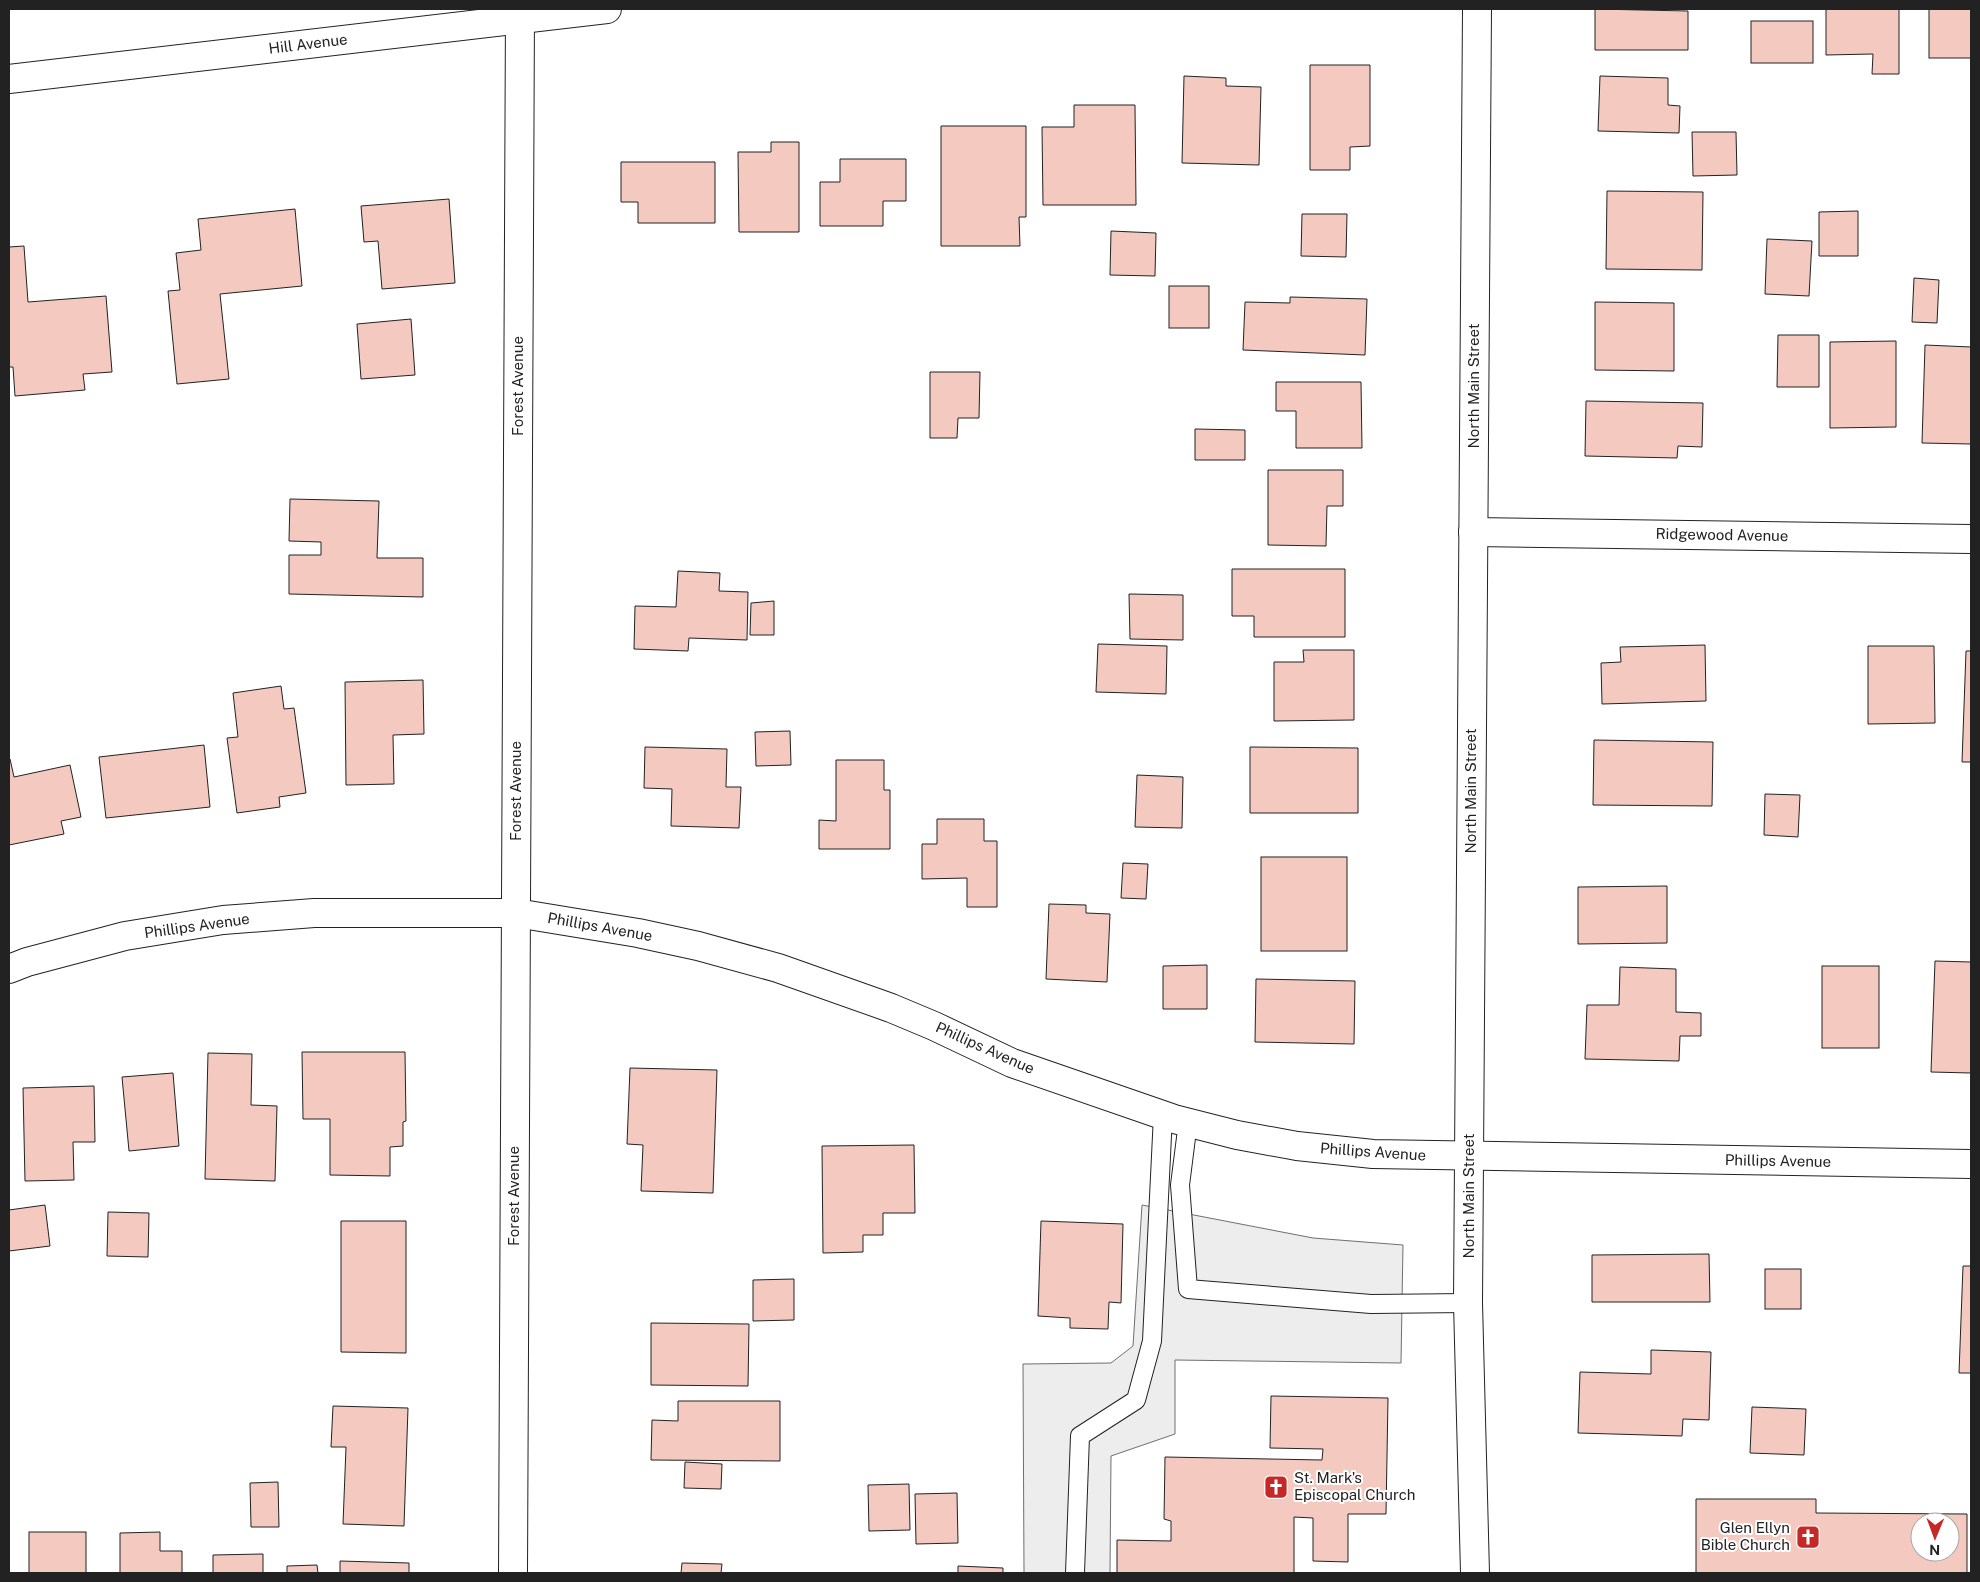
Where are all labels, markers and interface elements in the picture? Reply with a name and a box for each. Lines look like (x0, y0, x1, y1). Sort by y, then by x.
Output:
street label: Hill Avenue (268, 30, 348, 57)
street label: North Main Street (1465, 323, 1482, 448)
street label: Forest Avenue (509, 336, 526, 436)
street label: Ridgewood Avenue (1655, 525, 1789, 544)
street label: North Main Street (1462, 728, 1479, 853)
street label: Forest Avenue (507, 741, 524, 841)
street label: Phillips Avenue (546, 909, 654, 944)
street label: Phillips Avenue (143, 910, 251, 941)
street label: Phillips Avenue (933, 1018, 1037, 1077)
street label: North Main Street (1460, 1133, 1477, 1258)
street label: Phillips Avenue (1319, 1139, 1427, 1164)
street label: Forest Avenue (505, 1146, 522, 1246)
street label: Phillips Avenue (1725, 1151, 1831, 1170)
place label: St. Mark's Episcopal Church (1294, 1469, 1415, 1503)
church icon: St. Mark's Episcopal Church (1263, 1474, 1289, 1500)
north arrow (1910, 1512, 1960, 1562)
place label: Glen Ellyn Bible Church (1701, 1519, 1790, 1553)
church icon: Glen Ellyn Bible Church (1795, 1524, 1821, 1550)
text: N (1929, 1542, 1940, 1558)

